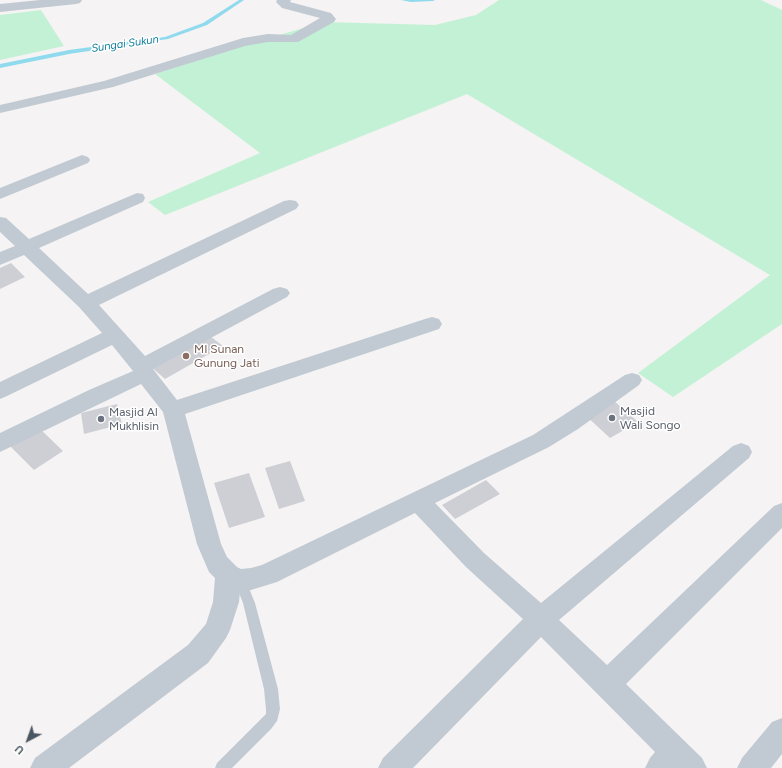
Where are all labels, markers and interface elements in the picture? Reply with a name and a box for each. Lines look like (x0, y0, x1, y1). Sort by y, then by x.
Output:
water label: Sungai Sukun (91, 33, 159, 55)
place label: MI Sunan Gunung Jati (194, 342, 260, 370)
marker: MI Sunan Gunung Jati (181, 351, 191, 361)
place label: Masjid Wali Songo (620, 404, 681, 432)
place label: Masjid Al Mukhlisin (109, 405, 159, 433)
marker: Masjid Wali Songo (607, 413, 617, 423)
marker: Masjid Al Mukhlisin (96, 414, 106, 424)
north arrow (8, 720, 48, 760)
text: U (13, 742, 27, 757)

